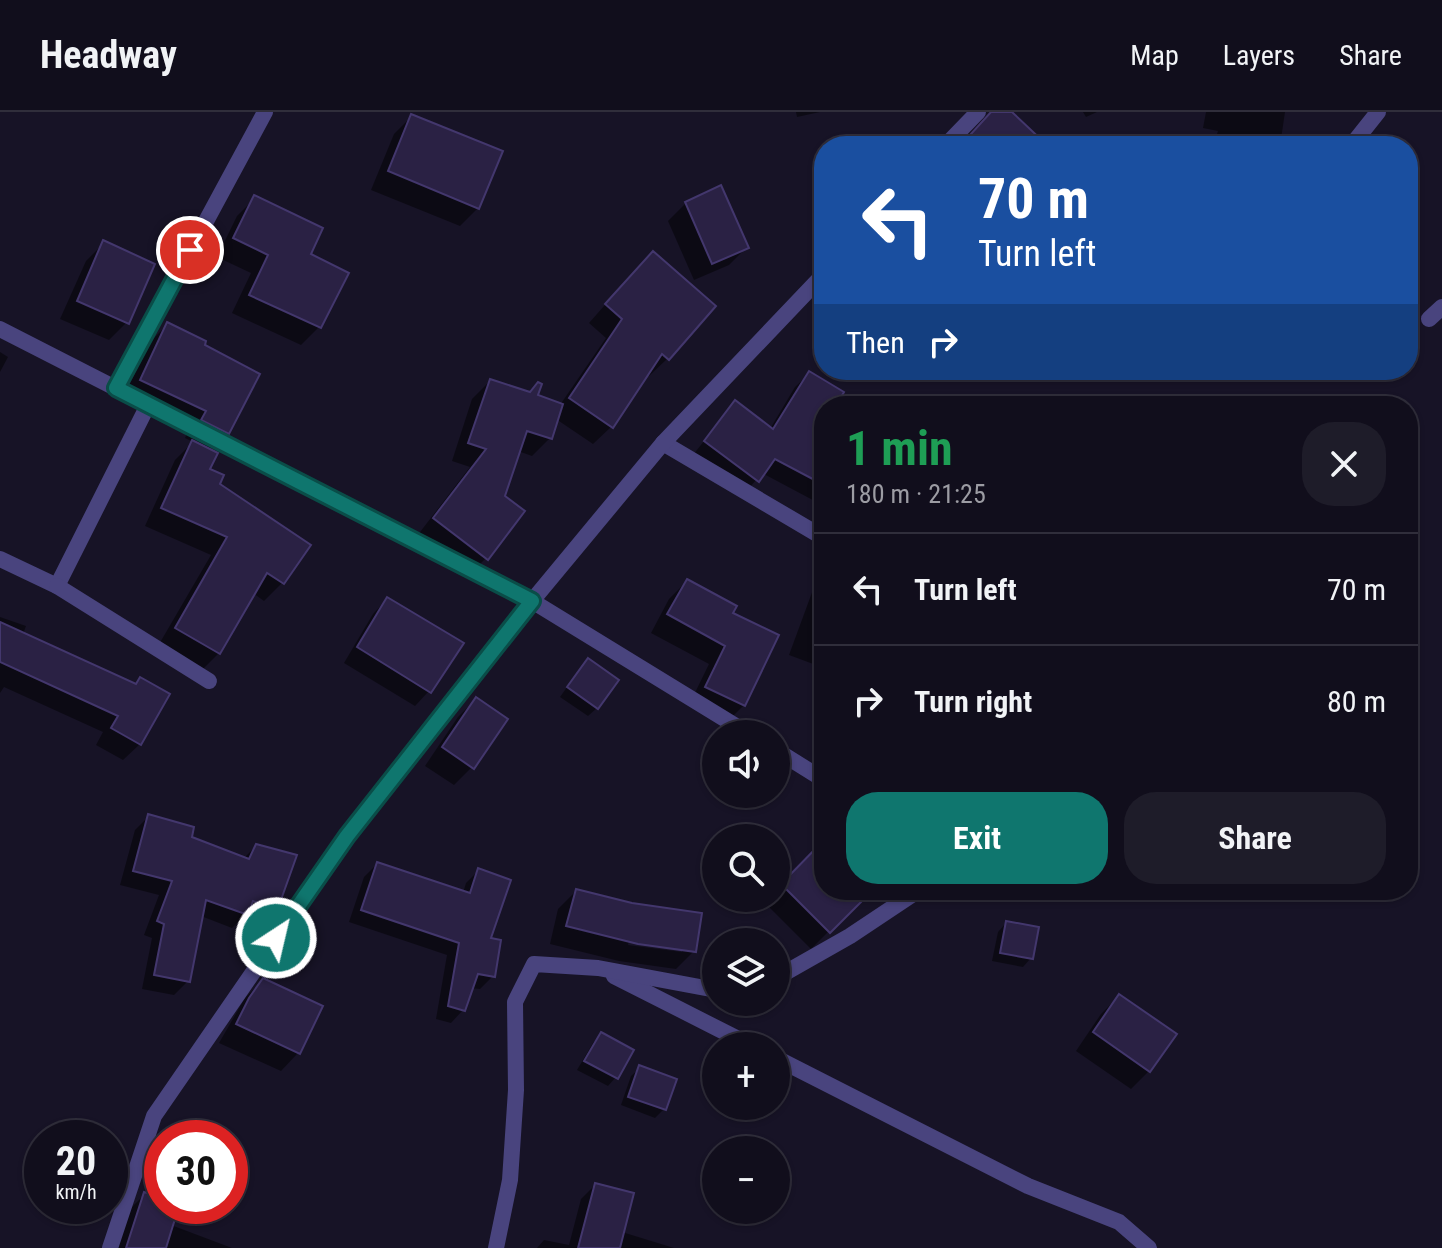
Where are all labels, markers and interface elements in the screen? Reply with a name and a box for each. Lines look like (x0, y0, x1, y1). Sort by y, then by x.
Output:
text: Headway (40, 33, 177, 77)
text: Map (1130, 39, 1179, 72)
text: Layers (1223, 39, 1295, 72)
text: Share (1339, 39, 1402, 72)
text: 70 m (978, 166, 1089, 232)
icon: left (846, 168, 950, 272)
pin (156, 216, 224, 284)
icon: arrive (168, 228, 212, 272)
text: Turn left (978, 233, 1096, 275)
icon: right (921, 320, 965, 364)
text: Then (846, 325, 905, 360)
text: 1 min (846, 420, 953, 477)
button: close (1302, 422, 1386, 506)
text: 180 m · 21:25 (846, 479, 986, 509)
icon: left (846, 567, 890, 611)
text: Turn left (914, 572, 1017, 607)
text: 70 m (1327, 572, 1386, 607)
icon: right (846, 679, 890, 723)
text: Turn right (914, 684, 1032, 719)
text: 80 m (1327, 684, 1386, 719)
map controls (702, 720, 790, 1224)
button: sound (702, 720, 790, 808)
button: Exit (846, 792, 1108, 884)
button: Share (1124, 792, 1386, 884)
button: search (702, 824, 790, 912)
position arrow (234, 896, 318, 980)
button: layers (702, 928, 790, 1016)
button: + (702, 1032, 790, 1120)
speed limit sign: 30 (144, 1120, 248, 1224)
button: − (702, 1136, 790, 1224)
text: 20 (56, 1138, 96, 1185)
text: km/h (55, 1180, 97, 1204)

